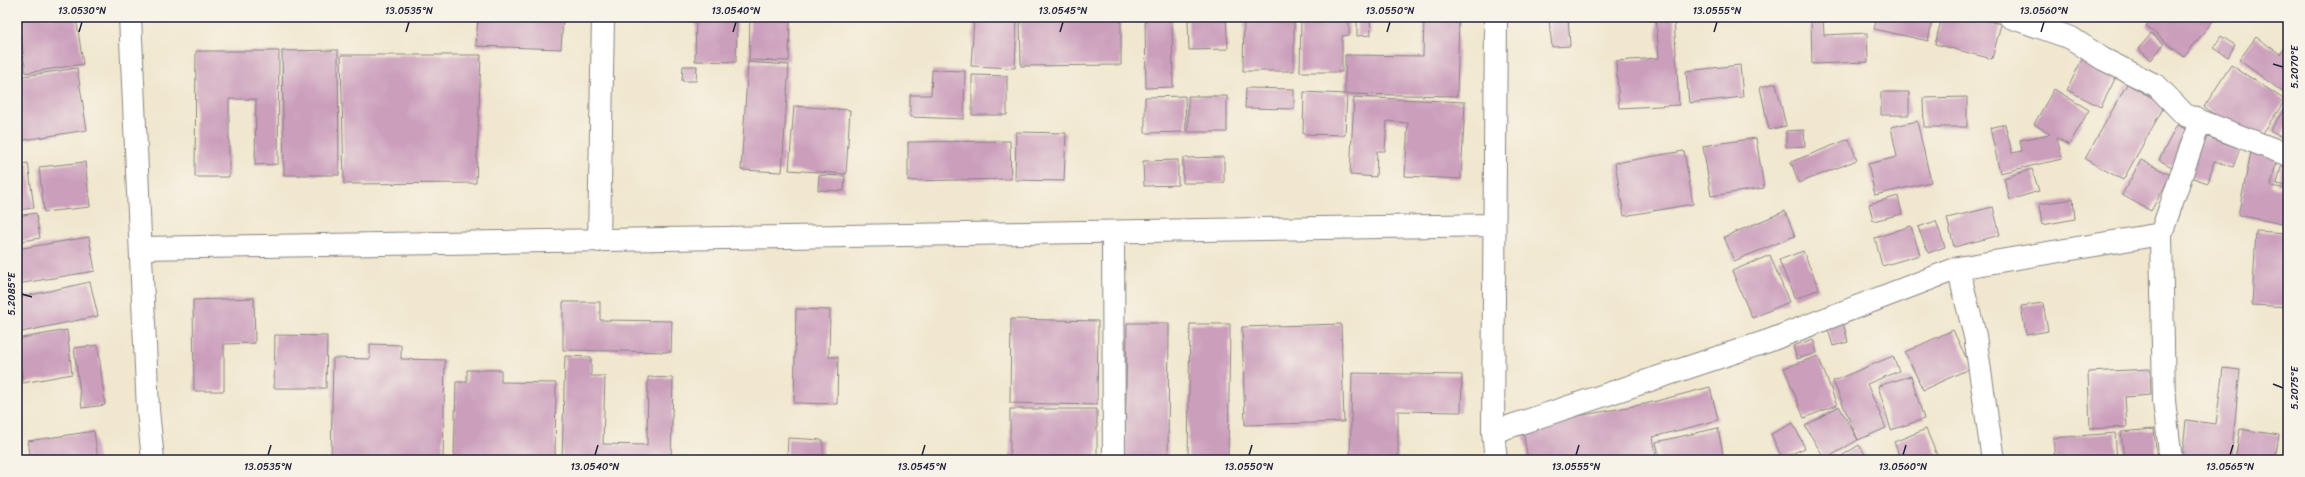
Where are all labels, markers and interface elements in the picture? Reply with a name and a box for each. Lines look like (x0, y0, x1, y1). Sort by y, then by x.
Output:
text: 13.0530°N (58, 2, 106, 20)
text: 13.0535°N (385, 2, 433, 20)
text: 13.0540°N (711, 2, 761, 20)
text: 13.0545°N (1039, 2, 1087, 20)
text: 13.0550°N (1366, 2, 1415, 20)
text: 13.0555°N (1693, 2, 1741, 20)
text: 13.0560°N (2020, 2, 2068, 20)
text: 5.2070°E (2286, 44, 2304, 89)
text: 5.2085°E (3, 271, 21, 316)
text: 5.2075°E (2286, 365, 2304, 409)
text: 13.0535°N (244, 458, 292, 476)
text: 13.0540°N (570, 458, 620, 476)
text: 13.0545°N (898, 458, 946, 476)
text: 13.0550°N (1225, 458, 1274, 476)
text: 13.0555°N (1552, 458, 1600, 476)
text: 13.0560°N (1879, 458, 1927, 476)
text: 13.0565°N (2206, 458, 2254, 476)

